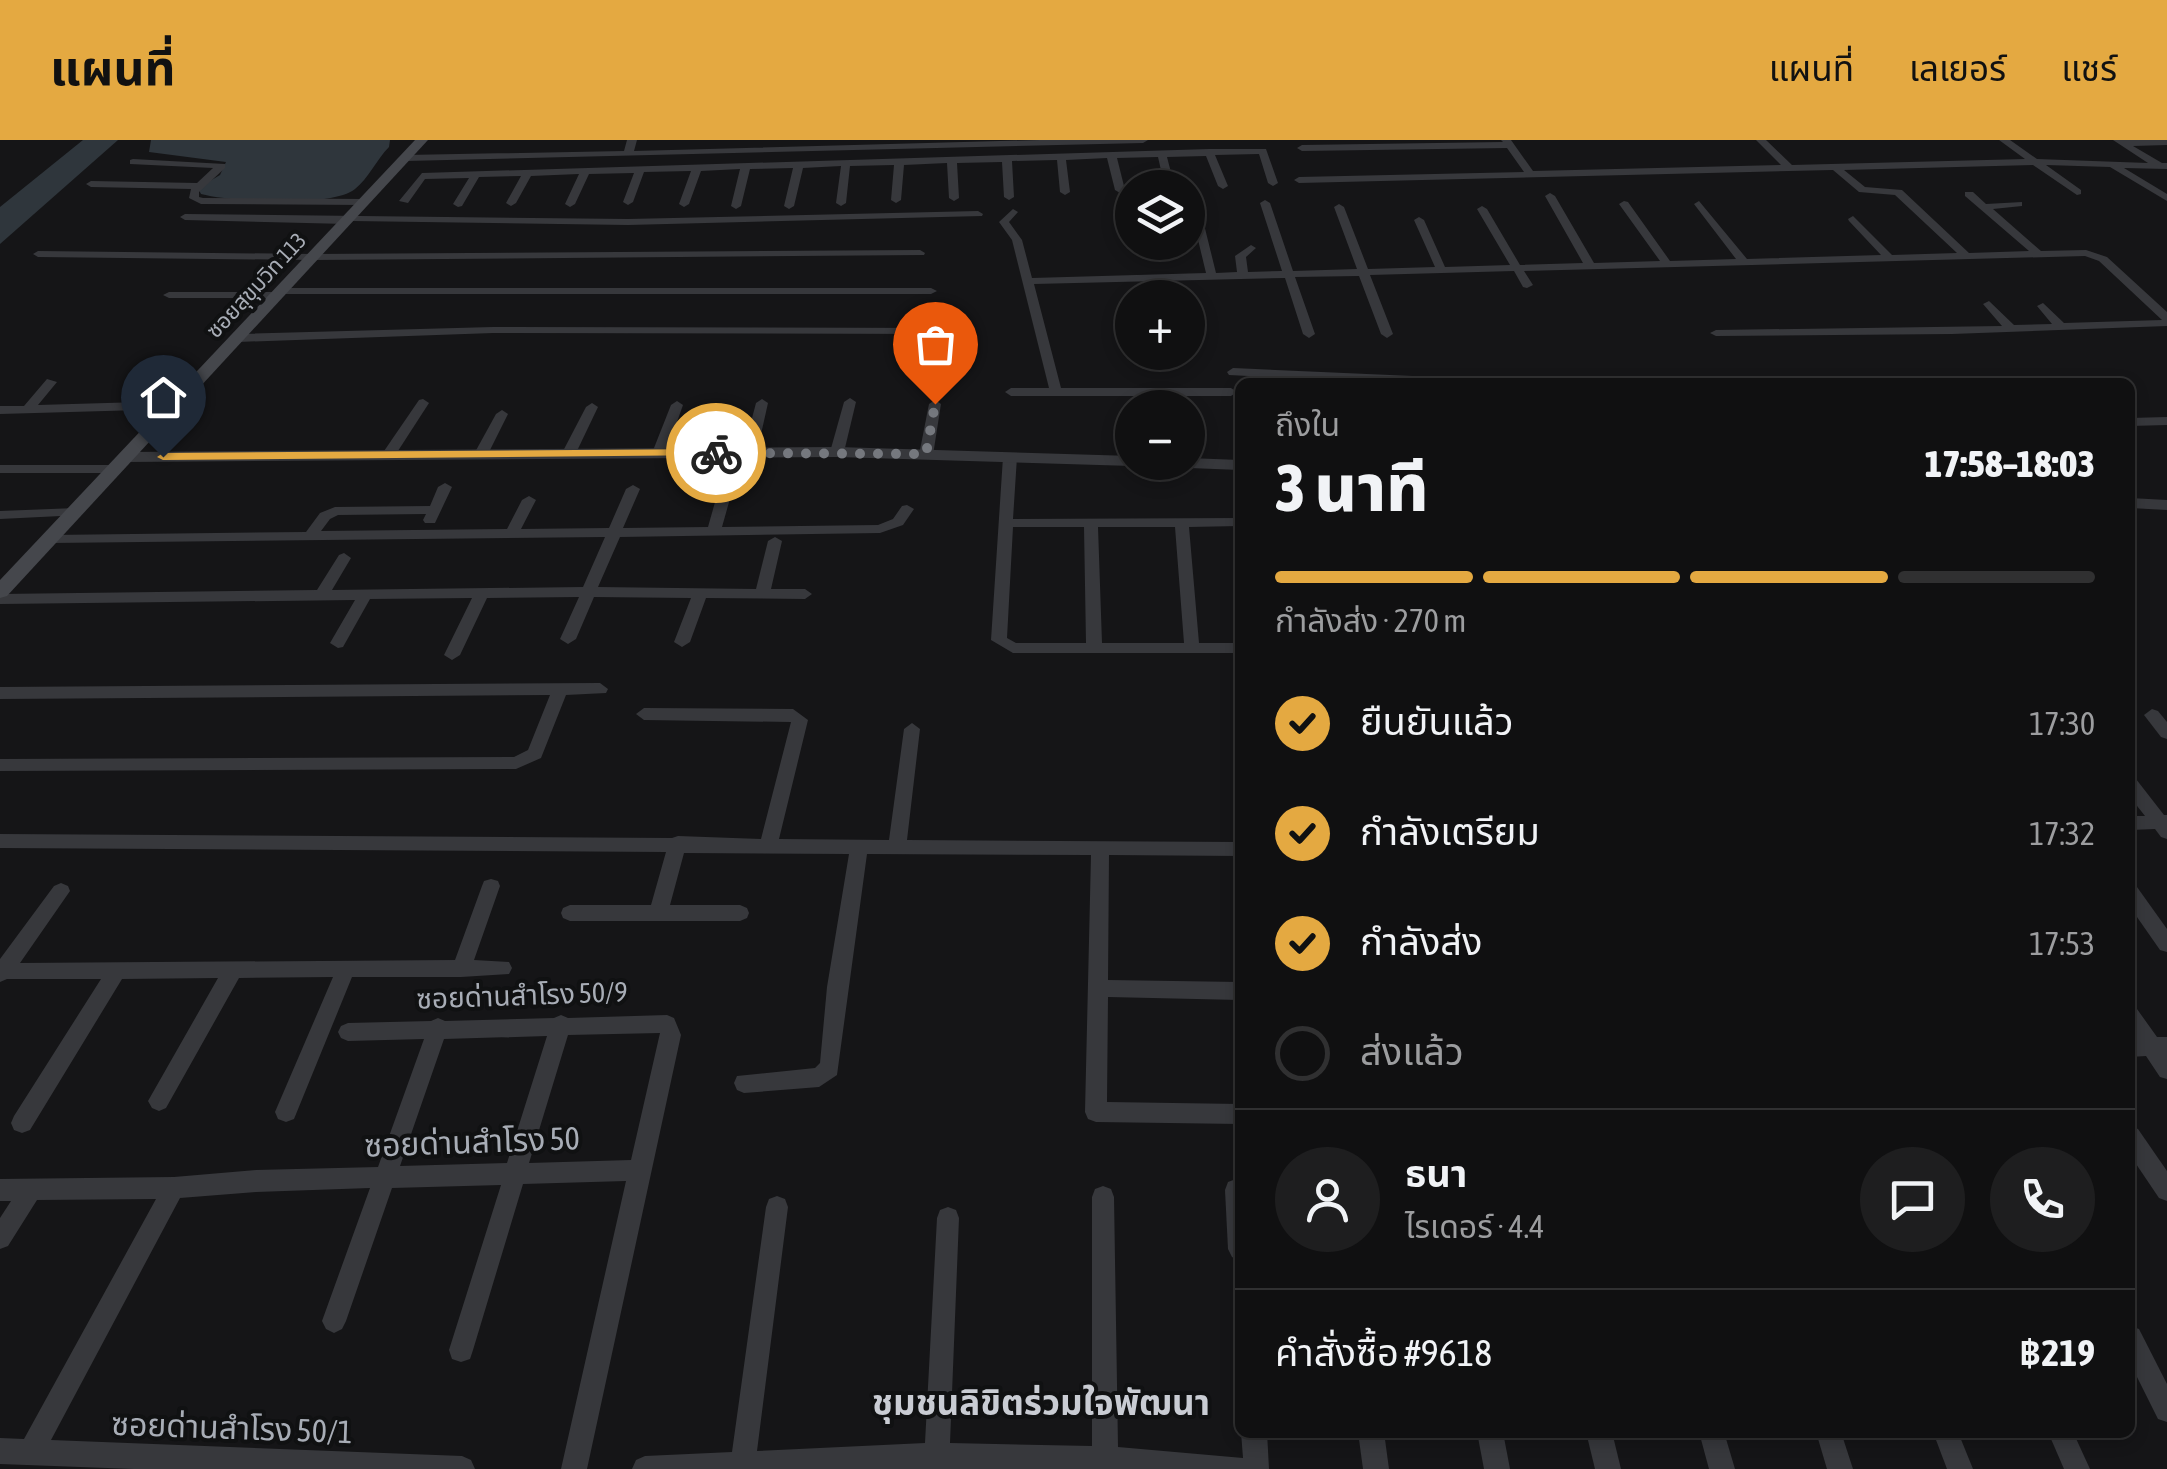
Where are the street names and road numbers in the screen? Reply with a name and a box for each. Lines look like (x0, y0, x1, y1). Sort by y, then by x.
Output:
street label: ซอยสุขุมวิท 113 (201, 227, 312, 344)
street label: ซอยด่านสำโรง 50/9 (416, 975, 628, 1015)
street label: ซอยด่านสำโรง 50 (364, 1119, 580, 1164)
street label: ซอยด่านสำโรง 50/1 (111, 1405, 353, 1450)

